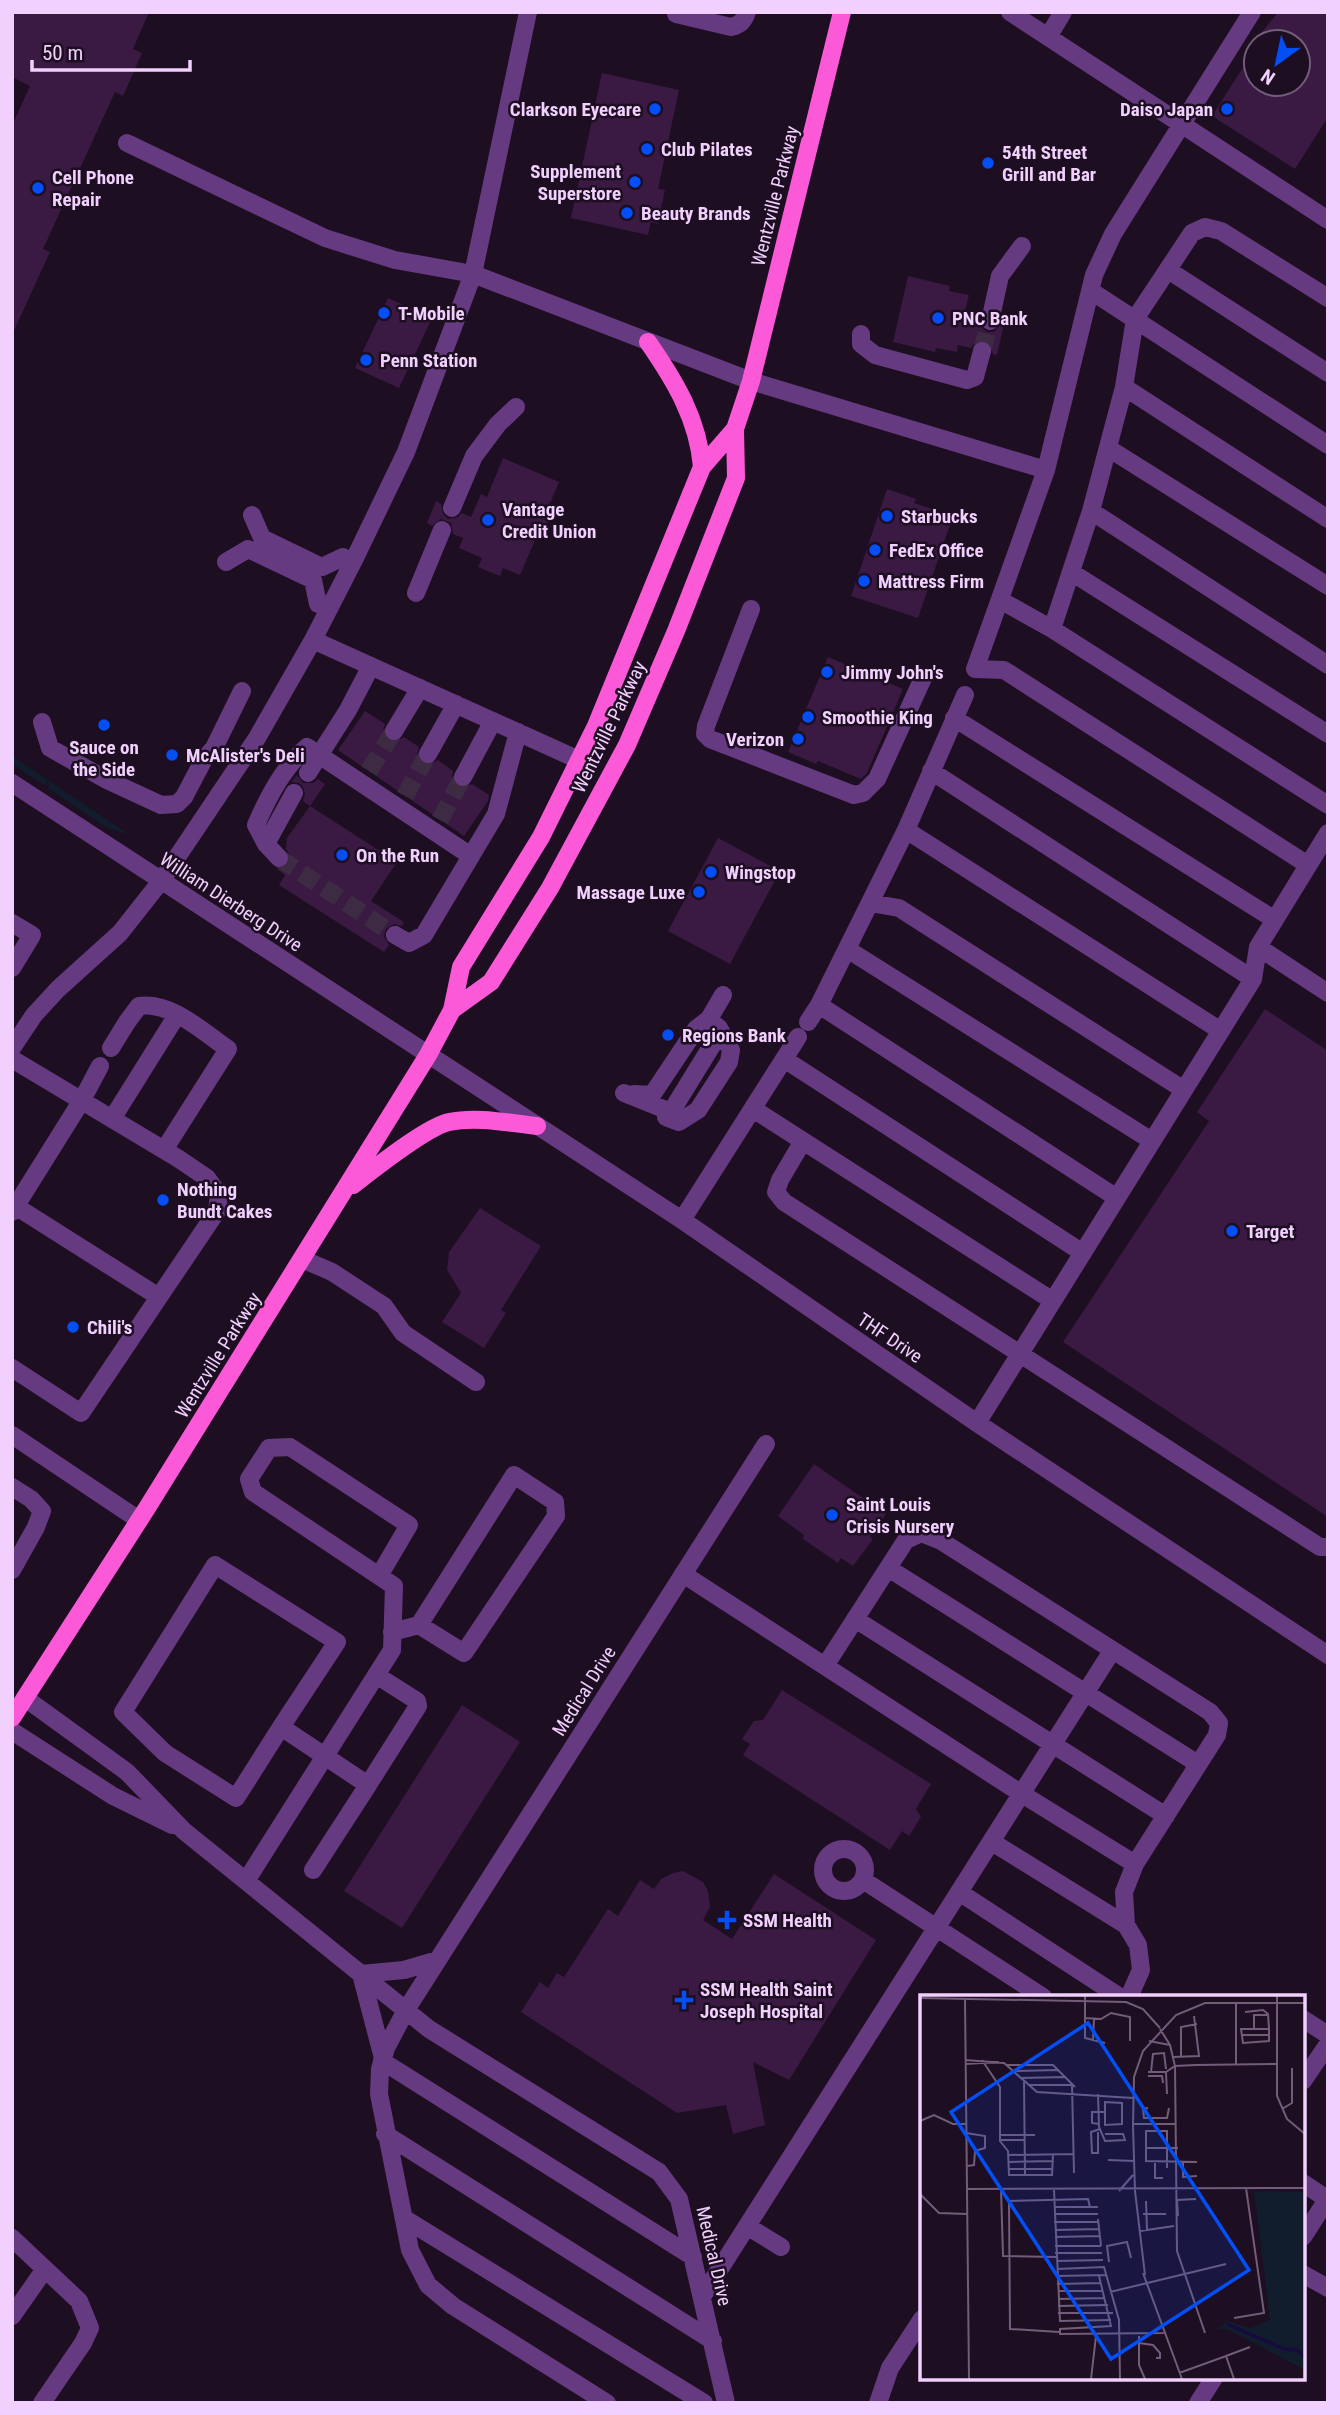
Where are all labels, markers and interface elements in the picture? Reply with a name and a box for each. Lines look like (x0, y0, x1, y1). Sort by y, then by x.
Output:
scale bar (32, 28, 189, 72)
north arrow (1242, 28, 1312, 98)
text: 50 m (42, 41, 83, 65)
text: N (1257, 64, 1279, 90)
place label: Clarkson Eyecare (510, 98, 641, 121)
place label: Daiso Japan (1120, 98, 1213, 121)
marker: Clarkson Eyecare (647, 101, 663, 117)
marker: Daiso Japan (1219, 101, 1235, 117)
street label: Wentzville Parkway (746, 123, 804, 269)
place label: Club Pilates (661, 138, 753, 161)
marker: Club Pilates (639, 141, 655, 157)
place label: 54th Street Grill and Bar (1002, 141, 1096, 186)
marker: 54th Street Grill and Bar (980, 155, 996, 171)
place label: Supplement Superstore (530, 160, 621, 205)
place label: Cell Phone Repair (52, 166, 134, 211)
marker: Supplement Superstore (627, 174, 643, 190)
marker: Cell Phone Repair (30, 180, 46, 196)
place label: Beauty Brands (641, 202, 751, 225)
marker: Beauty Brands (619, 205, 635, 221)
place label: T-Mobile (398, 302, 465, 325)
marker: T-Mobile (376, 305, 392, 321)
place label: PNC Bank (952, 307, 1029, 330)
marker: PNC Bank (930, 310, 946, 326)
place label: Penn Station (380, 349, 477, 372)
marker: Penn Station (358, 352, 374, 368)
place label: Vantage Credit Union (502, 498, 596, 543)
place label: Starbucks (901, 505, 978, 528)
marker: Starbucks (879, 508, 895, 524)
marker: Vantage Credit Union (480, 512, 496, 528)
place label: FedEx Office (889, 539, 984, 562)
marker: FedEx Office (867, 542, 883, 558)
place label: Mattress Firm (878, 570, 984, 593)
marker: Mattress Firm (856, 573, 872, 589)
street label: Wentzville Parkway (567, 657, 651, 797)
place label: Jimmy John's (841, 661, 944, 684)
marker: Jimmy John's (819, 664, 835, 680)
place label: Smoothie King (822, 706, 933, 729)
marker: Smoothie King (800, 709, 816, 725)
marker: Sauce on the Side (96, 717, 112, 733)
place label: Verizon (726, 728, 784, 751)
marker: Verizon (790, 731, 806, 747)
place label: Sauce on the Side (69, 736, 139, 781)
place label: McAlister's Deli (186, 744, 305, 767)
marker: McAlister's Deli (164, 747, 180, 763)
place label: On the Run (356, 844, 439, 867)
street label: William Dierberg Drive (156, 847, 307, 957)
marker: On the Run (334, 847, 350, 863)
place label: Wingstop (725, 861, 796, 884)
marker: Wingstop (703, 864, 719, 880)
place label: Massage Luxe (577, 881, 685, 904)
marker: Massage Luxe (691, 884, 707, 900)
place label: Regions Bank (682, 1024, 787, 1047)
marker: Regions Bank (660, 1027, 676, 1043)
place label: Nothing Bundt Cakes (177, 1178, 272, 1223)
marker: Nothing Bundt Cakes (155, 1192, 171, 1208)
place label: Target (1246, 1220, 1294, 1243)
marker: Target (1224, 1223, 1240, 1239)
street label: Wentzville Parkway (170, 1288, 266, 1422)
street label: THF Drive (853, 1308, 927, 1368)
place label: Chili's (87, 1316, 132, 1339)
marker: Chili's (65, 1319, 81, 1335)
place label: Saint Louis Crisis Nursery (846, 1493, 955, 1538)
marker: Saint Louis Crisis Nursery (824, 1507, 840, 1523)
street label: Medical Drive (547, 1642, 621, 1740)
place label: SSM Health (743, 1909, 832, 1932)
marker: SSM Health (717, 1910, 737, 1930)
place label: SSM Health Saint Joseph Hospital (700, 1978, 833, 2023)
marker: SSM Health Saint Joseph Hospital (674, 1990, 694, 2010)
inset map (920, 1995, 1305, 2380)
street label: Medical Drive (691, 2204, 737, 2308)

